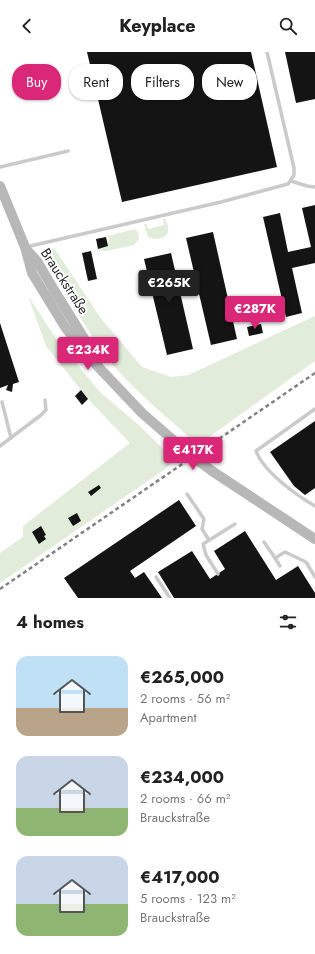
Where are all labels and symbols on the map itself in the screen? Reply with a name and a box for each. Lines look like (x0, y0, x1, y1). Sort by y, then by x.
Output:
street label: Brauckstraße (36, 244, 94, 318)
pin: €265K (141, 270, 197, 304)
pin: €287K (227, 296, 283, 330)
pin: €234K (60, 337, 116, 371)
pin: €417K (165, 437, 221, 471)

